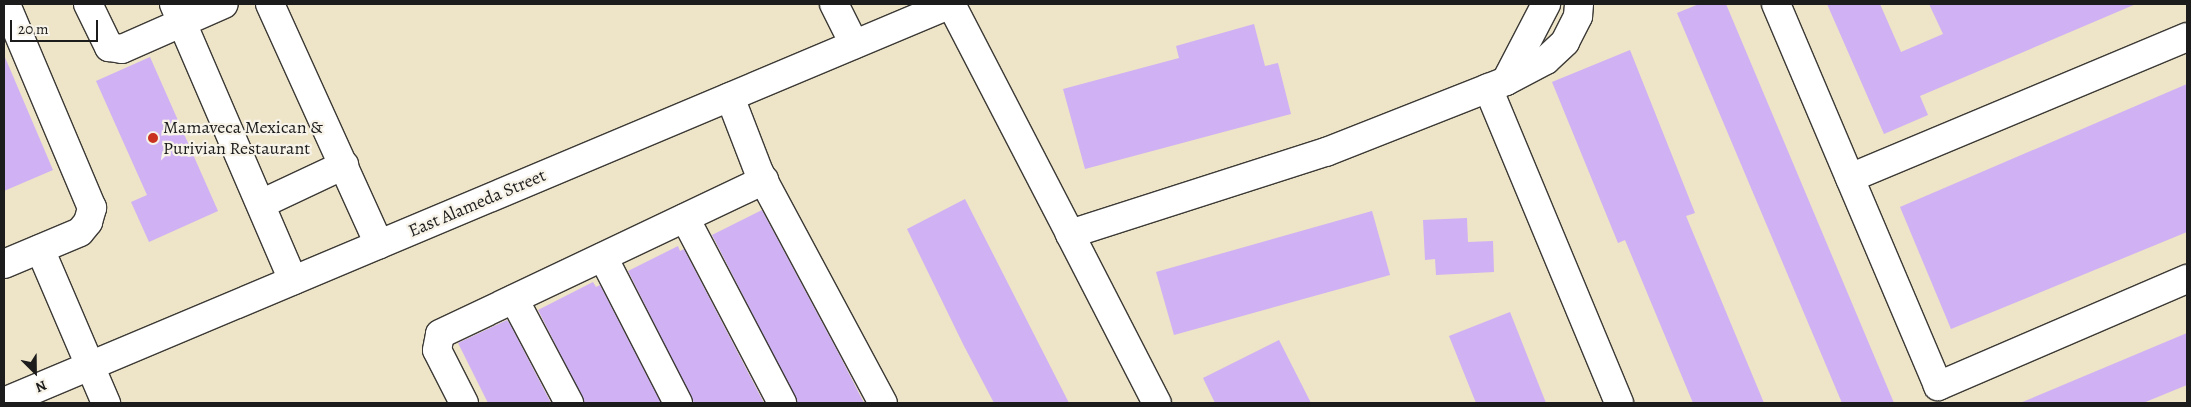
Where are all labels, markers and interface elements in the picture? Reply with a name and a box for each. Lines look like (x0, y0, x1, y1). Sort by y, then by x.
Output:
scale bar (12, 10, 100, 42)
text: 20 m (18, 19, 49, 39)
place label: Mamaveca Mexican & Purivian Restaurant (163, 117, 323, 160)
marker: Mamaveca Mexican & Purivian Restaurant (147, 132, 159, 144)
street label: East Alameda Street (405, 164, 549, 242)
north arrow (10, 347, 60, 397)
text: N (33, 376, 49, 397)

